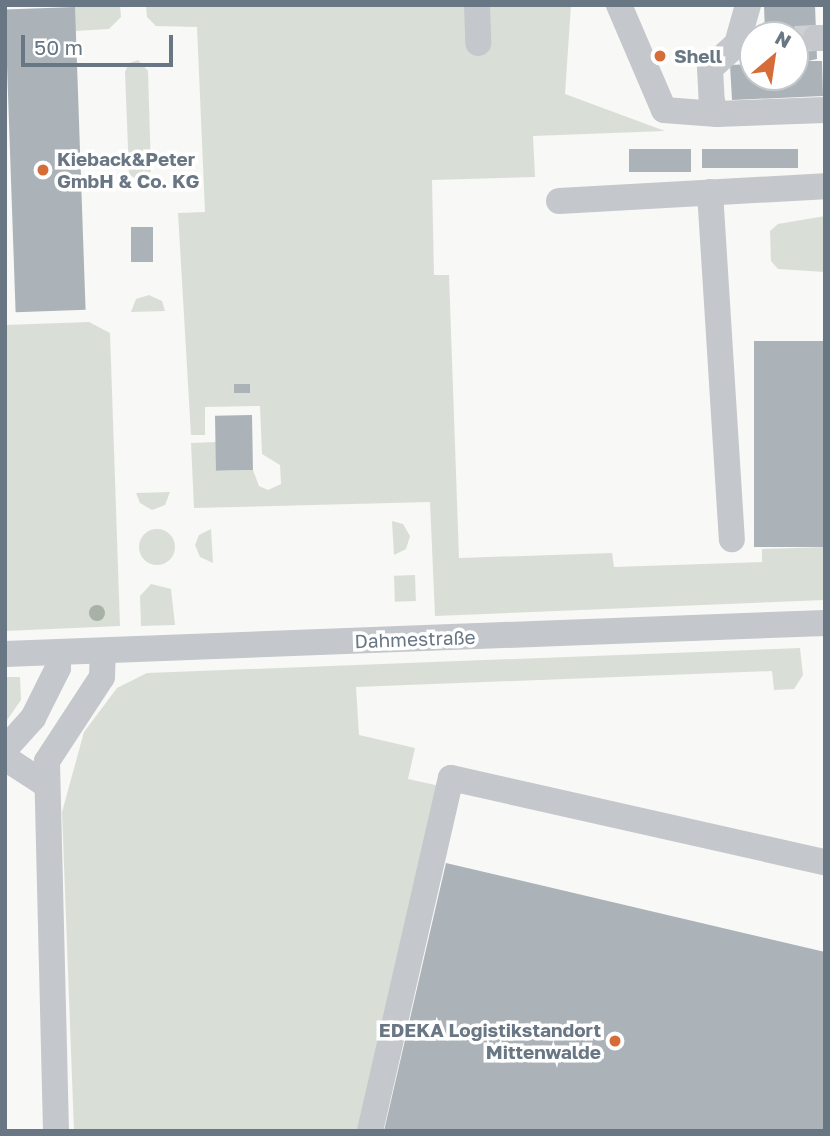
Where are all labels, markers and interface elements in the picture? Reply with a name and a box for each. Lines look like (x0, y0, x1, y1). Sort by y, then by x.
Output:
scale bar (24, 21, 177, 65)
north arrow (739, 21, 809, 91)
text: N (772, 25, 795, 53)
text: 50 m (34, 34, 83, 60)
place label: Shell (674, 45, 722, 67)
marker: Shell (652, 48, 668, 64)
place label: Kieback&Peter GmbH & Co. KG (57, 148, 199, 192)
marker: Kieback&Peter GmbH & Co. KG (35, 162, 51, 178)
street label: Dahmestraße (354, 625, 476, 653)
place label: EDEKA Logistikstandort Mittenwalde (379, 1019, 601, 1063)
marker: EDEKA Logistikstandort Mittenwalde (607, 1033, 623, 1049)

